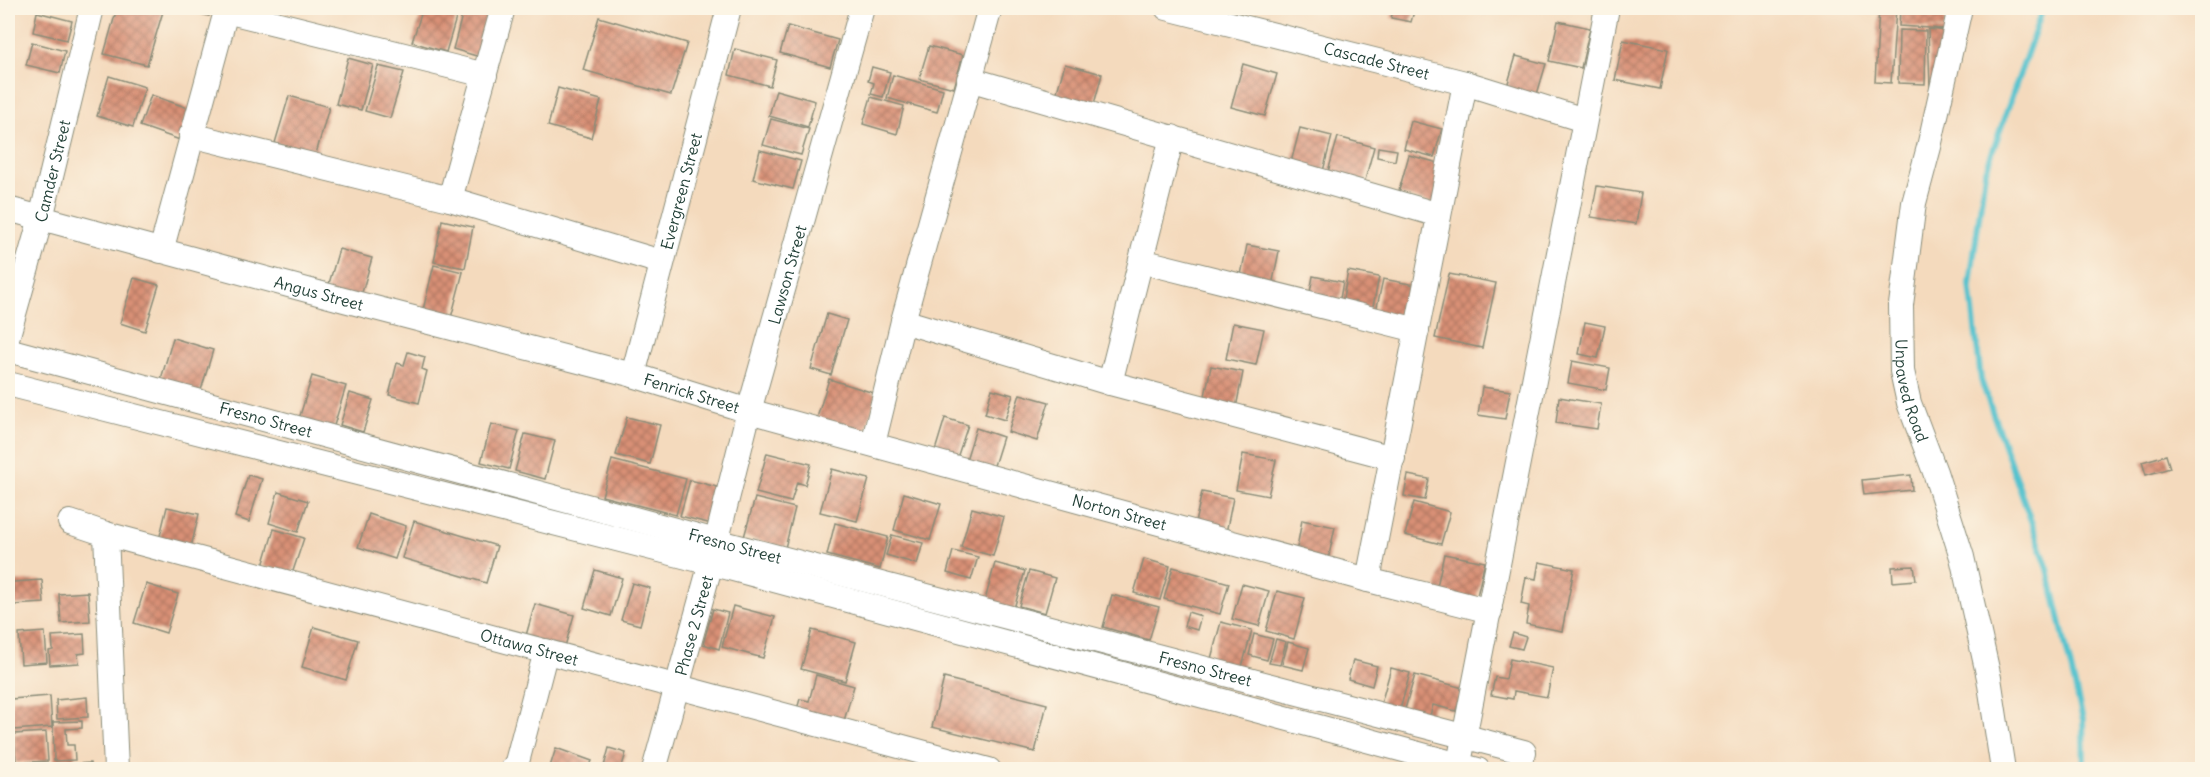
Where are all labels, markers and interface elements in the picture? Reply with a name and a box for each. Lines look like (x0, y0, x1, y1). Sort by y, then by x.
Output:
street label: Cascade Street (1321, 38, 1432, 84)
street label: Camder Street (30, 117, 75, 224)
street label: Evergreen Street (656, 130, 706, 252)
street label: Lawson Street (764, 222, 811, 327)
street label: Angus Street (272, 272, 366, 315)
street label: Unpaved Road (1892, 339, 1933, 445)
street label: Fenrick Street (641, 369, 742, 418)
street label: Fresno Street (217, 397, 315, 442)
street label: Norton Street (1070, 490, 1169, 535)
street label: Fresno Street (686, 524, 784, 568)
street label: Phase 2 Street (671, 572, 717, 678)
street label: Ottawa Street (478, 624, 581, 670)
street label: Fresno Street (1157, 647, 1254, 691)

